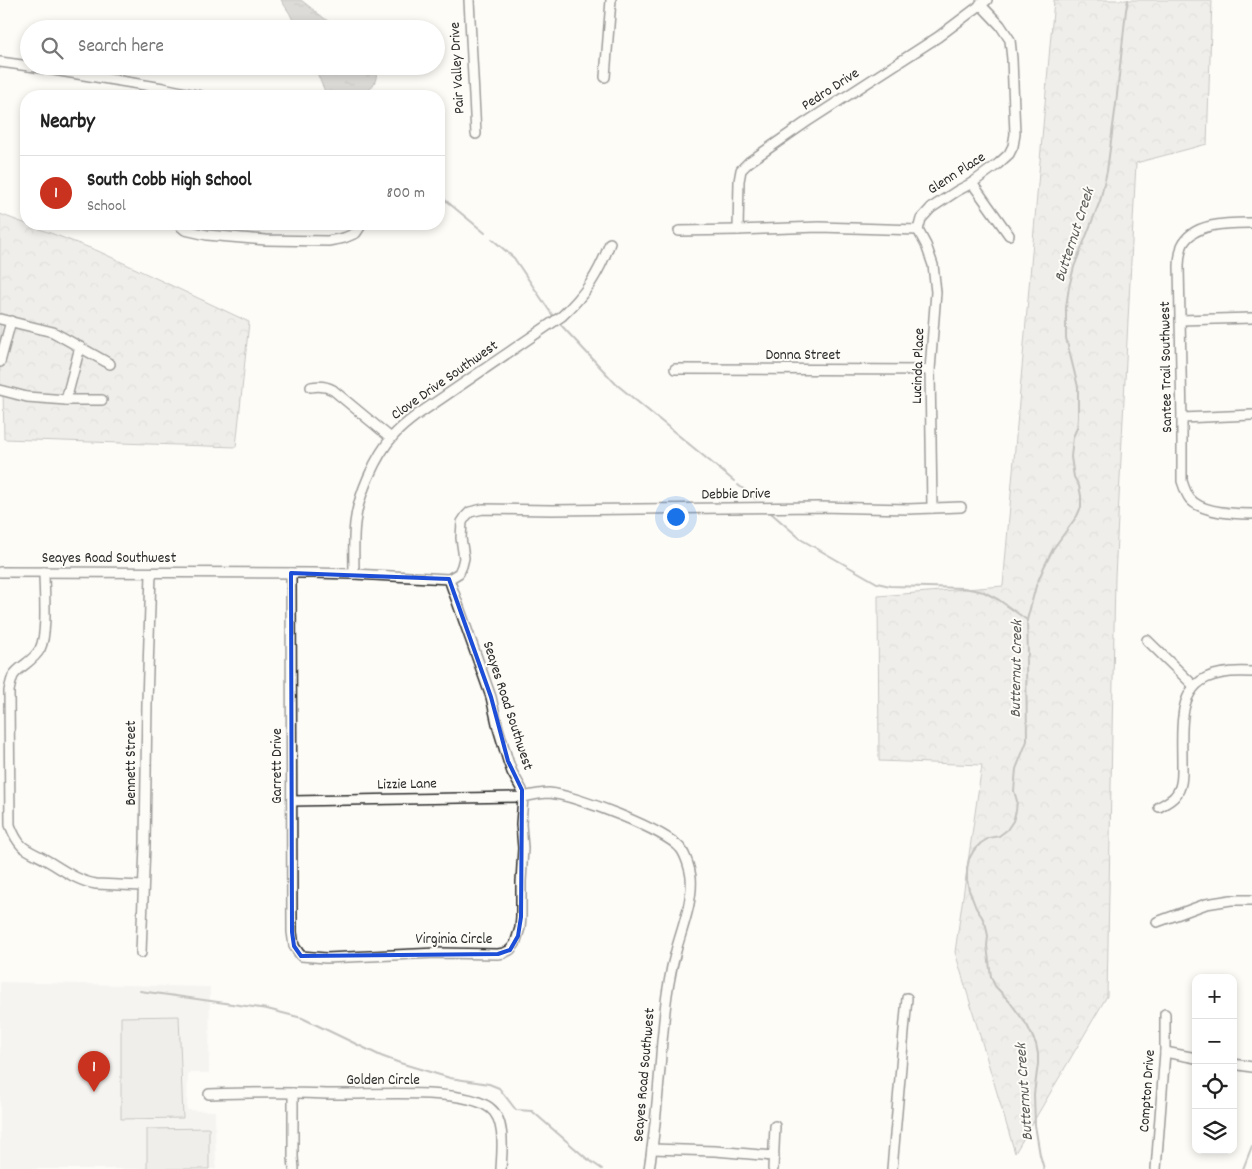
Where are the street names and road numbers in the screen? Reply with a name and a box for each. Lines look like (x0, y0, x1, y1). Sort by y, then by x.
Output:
street label: Pair Valley Drive (445, 21, 471, 115)
street label: Pedro Drive (798, 63, 865, 117)
street label: Glenn Place (924, 147, 991, 201)
street label: Santee Trail Southwest (1155, 301, 1179, 433)
street label: Lucinda Place (907, 327, 931, 404)
street label: Clove Drive Southwest (387, 335, 504, 426)
street label: Donna Street (765, 345, 841, 367)
street label: Debbie Drive (701, 483, 771, 507)
street label: Seayes Road Southwest (42, 548, 177, 570)
street label: Seayes Road Southwest (476, 639, 538, 774)
street label: Bennett Street (121, 720, 143, 806)
street label: Garrett Drive (267, 728, 289, 804)
street label: Lizzie Lane (377, 773, 437, 797)
street label: Virginia Circle (416, 929, 493, 951)
street label: Seayes Road Southwest (628, 1007, 662, 1143)
street label: Compton Drive (1134, 1049, 1162, 1133)
street label: Golden Circle (346, 1070, 420, 1092)

